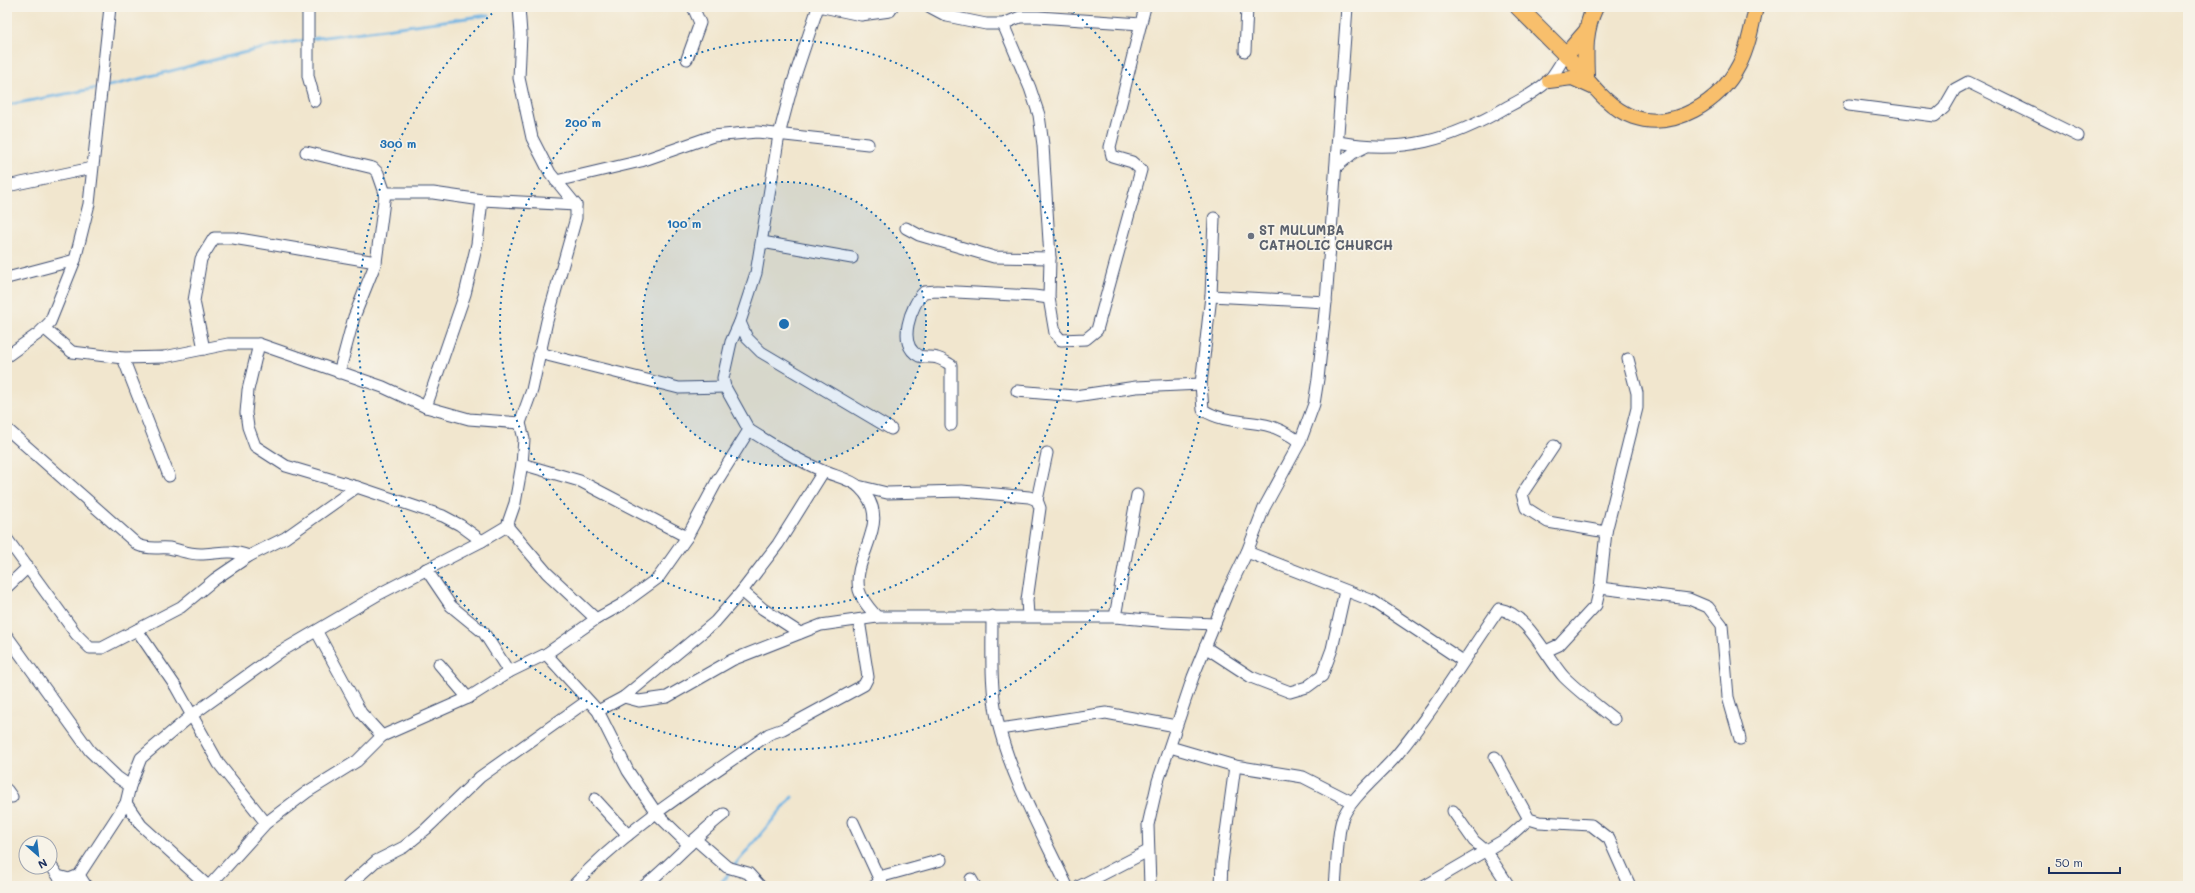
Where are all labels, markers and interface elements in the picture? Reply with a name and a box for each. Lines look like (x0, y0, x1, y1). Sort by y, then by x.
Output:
text: 200 m (565, 114, 601, 130)
text: 300 m (380, 135, 416, 151)
text: 100 m (667, 215, 701, 231)
place label: ST MULUMBA CATHOLIC CHURCH (1259, 221, 1393, 253)
marker: ST MULUMBA CATHOLIC CHURCH (1246, 231, 1256, 241)
centre of rings (777, 317, 791, 331)
north arrow (18, 835, 58, 875)
scale bar (2049, 849, 2120, 875)
text: 50 m (2055, 854, 2083, 870)
text: N (36, 856, 50, 873)

